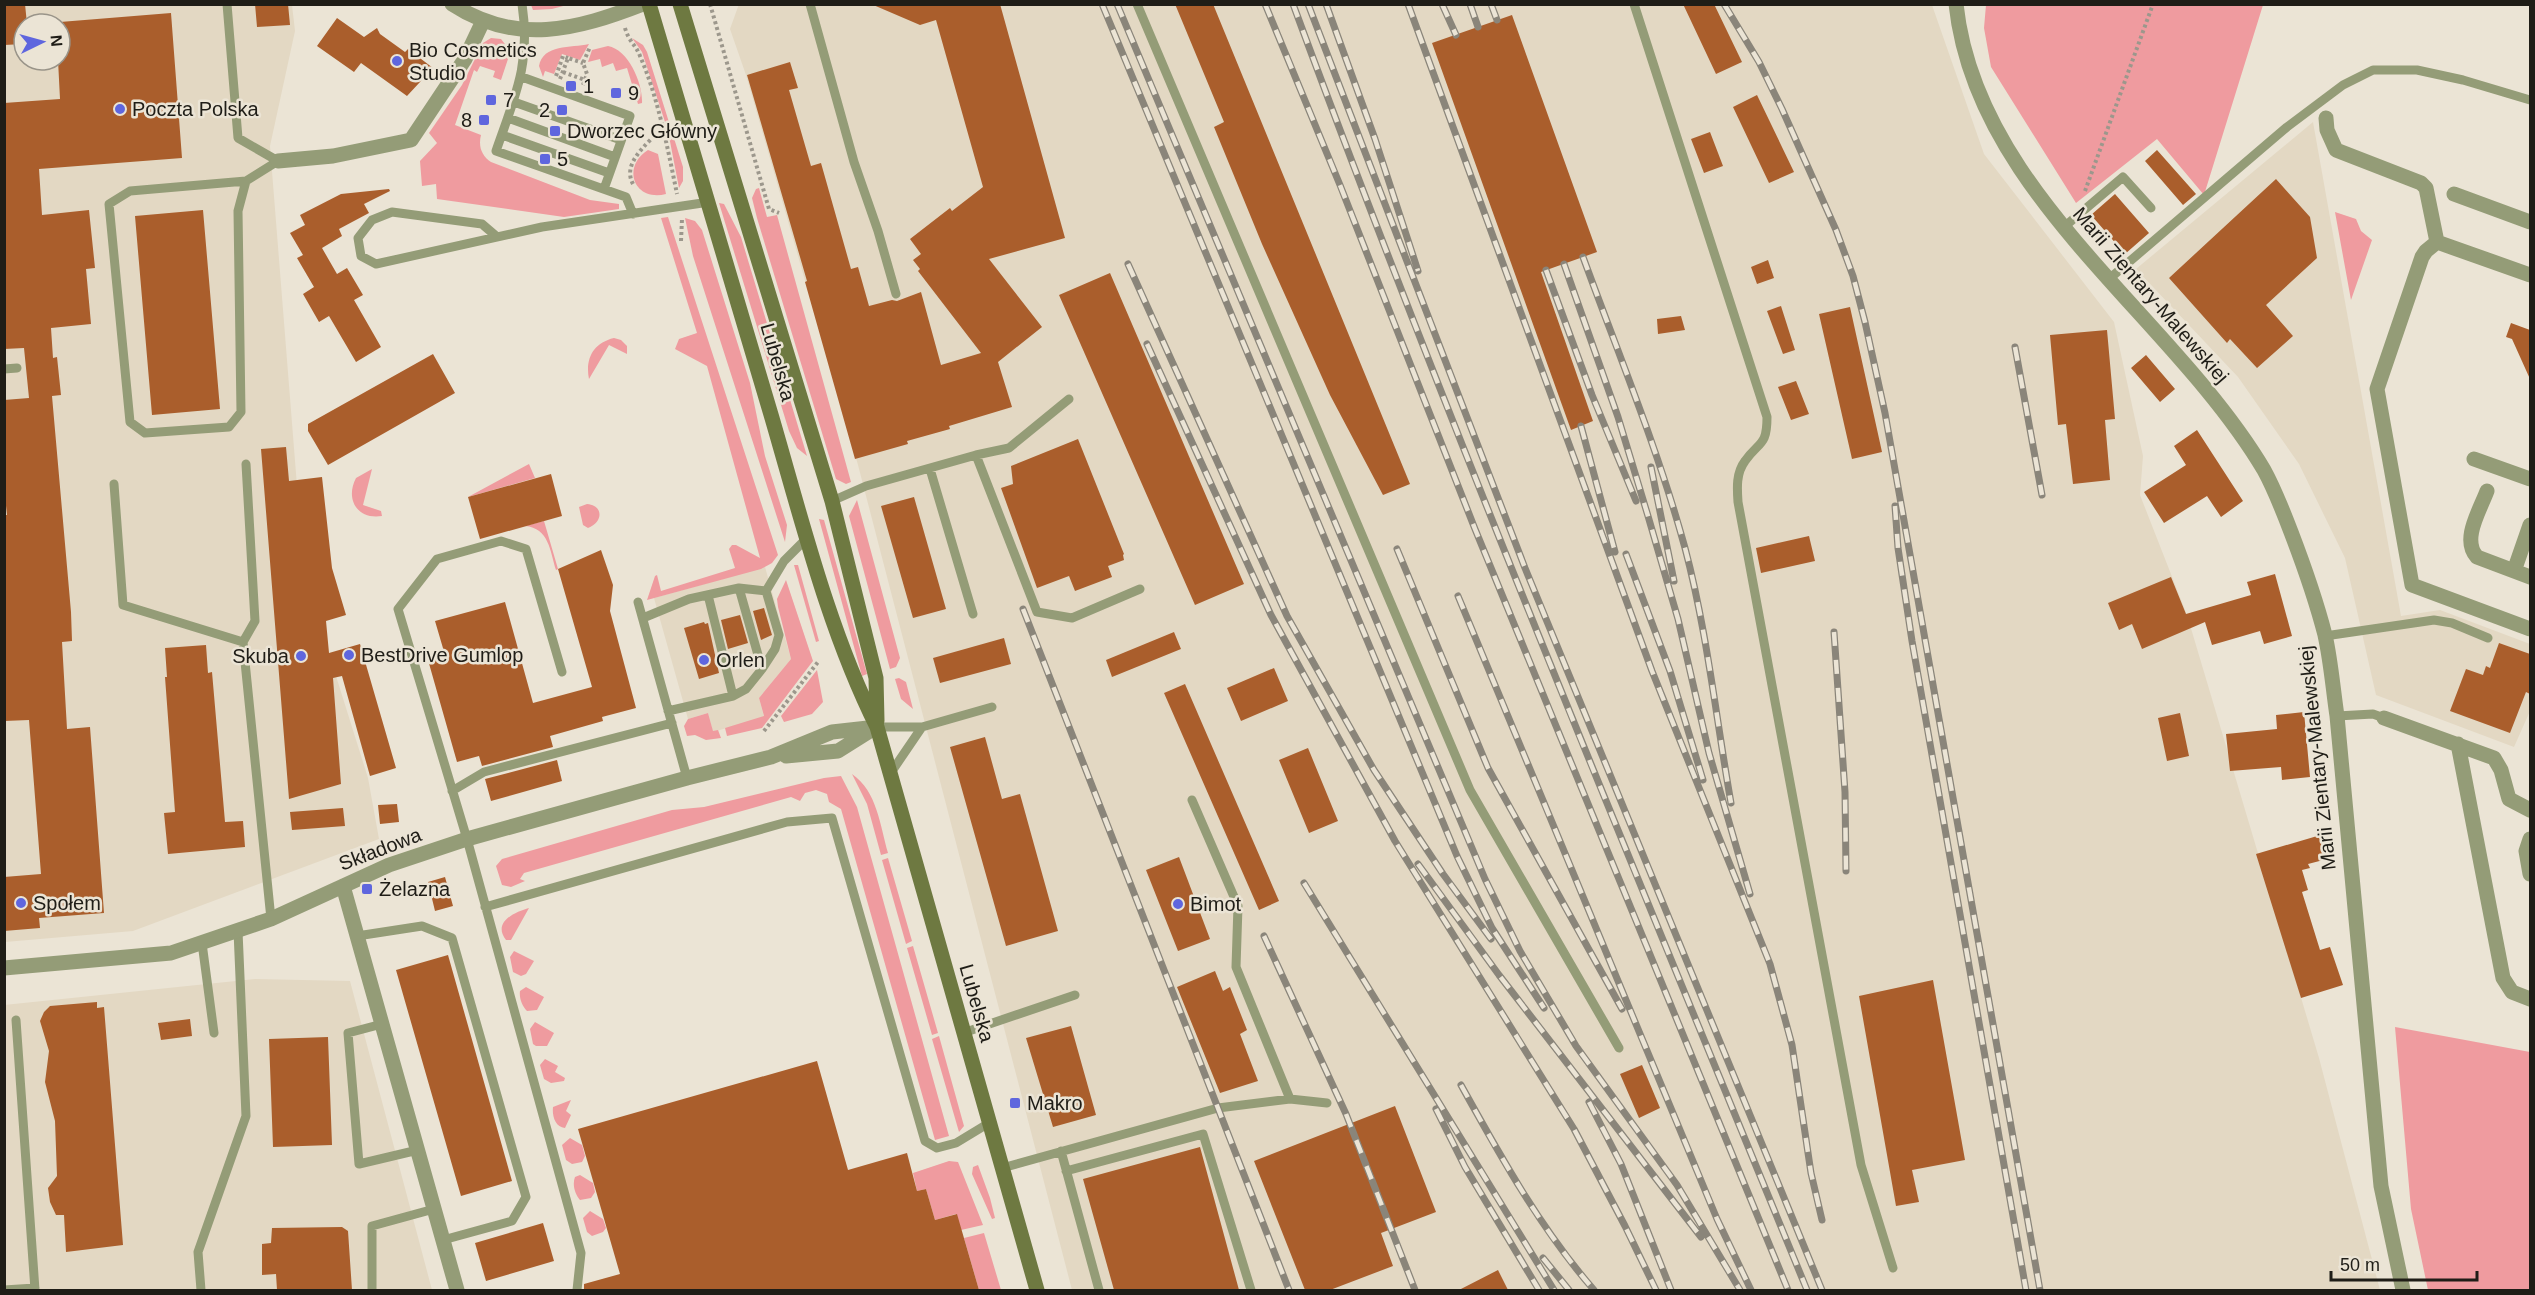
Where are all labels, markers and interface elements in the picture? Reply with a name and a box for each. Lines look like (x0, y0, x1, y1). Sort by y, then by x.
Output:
north arrow (12, 12, 72, 72)
text: N (47, 34, 65, 47)
place label: Bio Cosmetics Studio (409, 39, 537, 84)
marker: Bio Cosmetics Studio (390, 54, 404, 68)
place label: 1 (583, 75, 594, 97)
marker: 1 (564, 79, 578, 93)
place label: 9 (628, 82, 639, 104)
marker: 9 (609, 86, 623, 100)
place label: 7 (503, 89, 514, 111)
marker: 7 (484, 93, 498, 107)
place label: Poczta Polska (132, 98, 260, 120)
place label: 2 (539, 99, 550, 121)
marker: Poczta Polska (113, 102, 127, 116)
marker: 2 (555, 103, 569, 117)
place label: 8 (461, 109, 472, 131)
marker: 8 (477, 113, 491, 127)
place label: Dworzec Główny (567, 120, 717, 142)
marker: Dworzec Główny (548, 124, 562, 138)
place label: 5 (557, 148, 568, 170)
marker: 5 (538, 152, 552, 166)
street label: Marii Zientary-Malewskiej (2069, 203, 2233, 387)
street label: Lubelska (756, 320, 800, 404)
place label: BestDrive Gumlop (361, 644, 523, 666)
place label: Skuba (232, 645, 290, 667)
street label: Marii Zientary-Malewskiej (2294, 645, 2340, 871)
marker: BestDrive Gumlop (342, 648, 356, 662)
marker: Skuba (294, 649, 308, 663)
place label: Orlen (716, 649, 765, 671)
marker: Orlen (697, 653, 711, 667)
street label: Składowa (336, 823, 425, 875)
place label: Żelazna (379, 878, 451, 900)
marker: Żelazna (360, 882, 374, 896)
place label: Społem (33, 892, 101, 914)
place label: Bimot (1190, 893, 1242, 915)
marker: Społem (14, 896, 28, 910)
marker: Bimot (1171, 897, 1185, 911)
street label: Lubelska (955, 961, 999, 1045)
place label: Makro (1027, 1092, 1083, 1114)
marker: Makro (1008, 1096, 1022, 1110)
scale bar (2331, 1244, 2476, 1282)
text: 50 m (2340, 1255, 2380, 1275)

